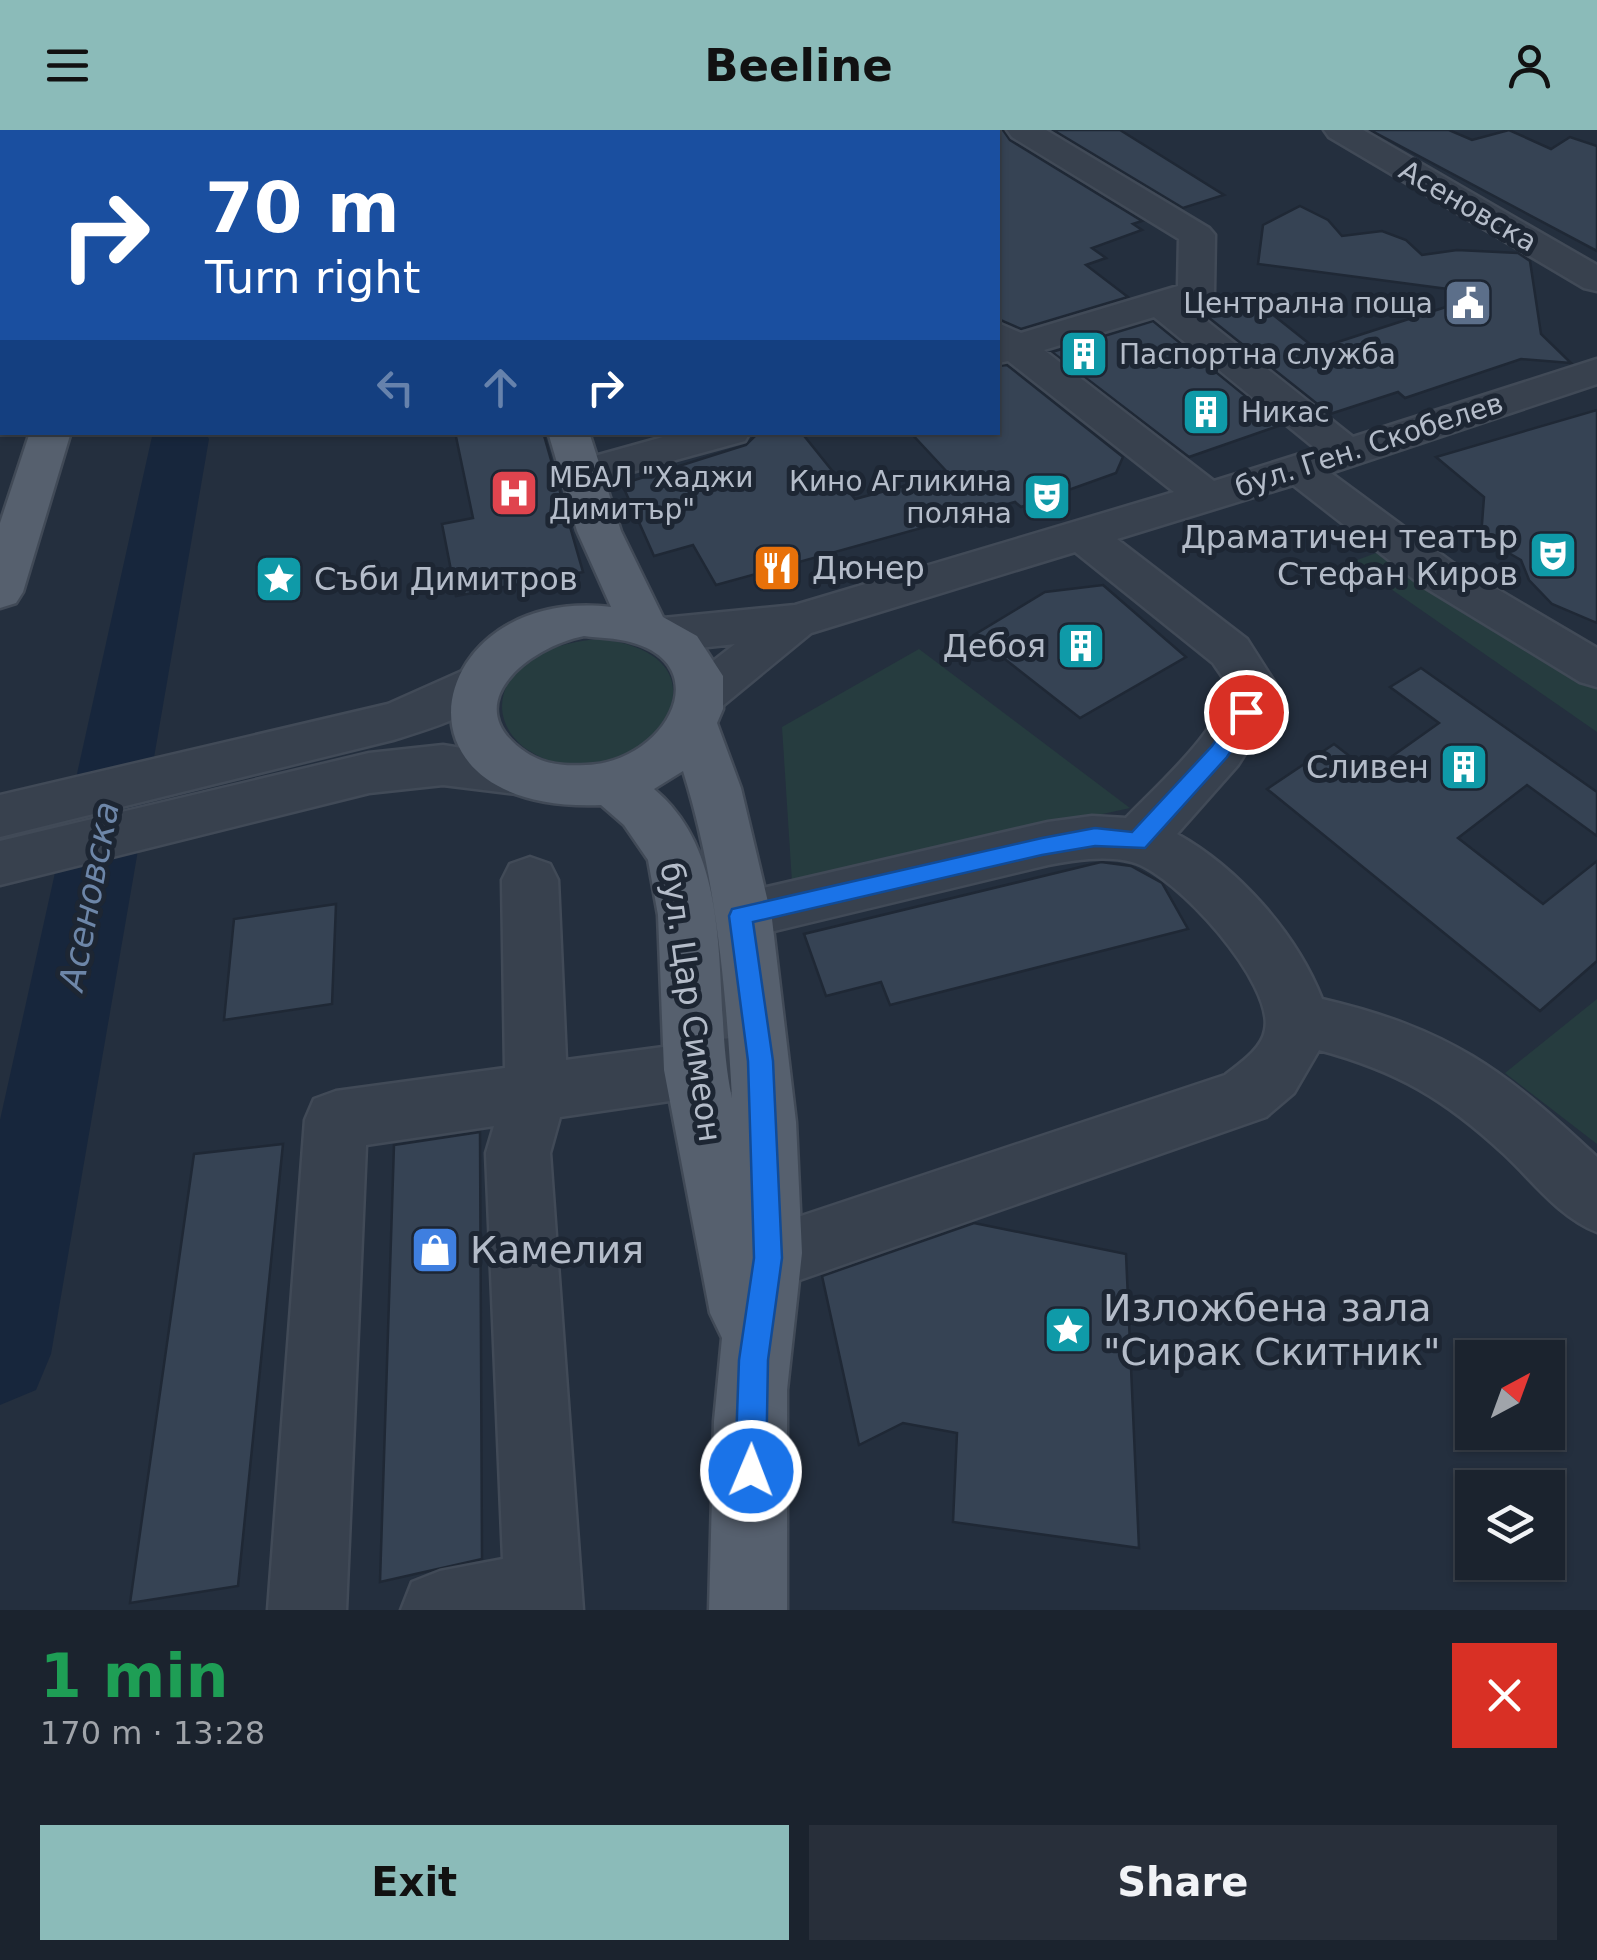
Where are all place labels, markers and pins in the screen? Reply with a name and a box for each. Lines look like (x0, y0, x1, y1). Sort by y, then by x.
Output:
public building icon: Централна поща (1442, 277, 1494, 329)
place label: Централна поща (1183, 287, 1433, 320)
building icon: Паспортна служба (1058, 328, 1110, 380)
place label: Паспортна служба (1119, 338, 1396, 371)
building icon: Никас (1180, 386, 1232, 438)
place label: Никас (1241, 396, 1330, 429)
place label: МБАЛ "Хаджи Димитър" (549, 461, 753, 526)
place label: Кино Агликина поляна (789, 465, 1012, 530)
hospital icon: МБАЛ "Хаджи Димитър" (488, 467, 540, 519)
theatre icon: Кино Агликина поляна (1021, 471, 1073, 523)
place label: Драматичен театър Стефан Киров (1181, 518, 1518, 593)
theatre icon: Драматичен театър Стефан Киров (1527, 529, 1579, 581)
restaurant icon: Дюнер (751, 542, 803, 594)
place label: Дюнер (812, 549, 925, 587)
place icon: Съби Димитров (253, 553, 305, 605)
place label: Съби Димитров (314, 560, 578, 598)
building icon: Дебоя (1055, 620, 1107, 672)
place label: Дебоя (943, 627, 1046, 665)
pin (1204, 670, 1289, 755)
building icon: Сливен (1438, 741, 1490, 793)
place label: Сливен (1306, 748, 1429, 786)
shop icon: Камелия (409, 1224, 461, 1276)
place label: Камелия (470, 1228, 644, 1272)
place label: Изложбена зала "Сирак Скитник" (1103, 1286, 1440, 1374)
place icon: Изложбена зала "Сирак Скитник" (1042, 1304, 1094, 1356)

